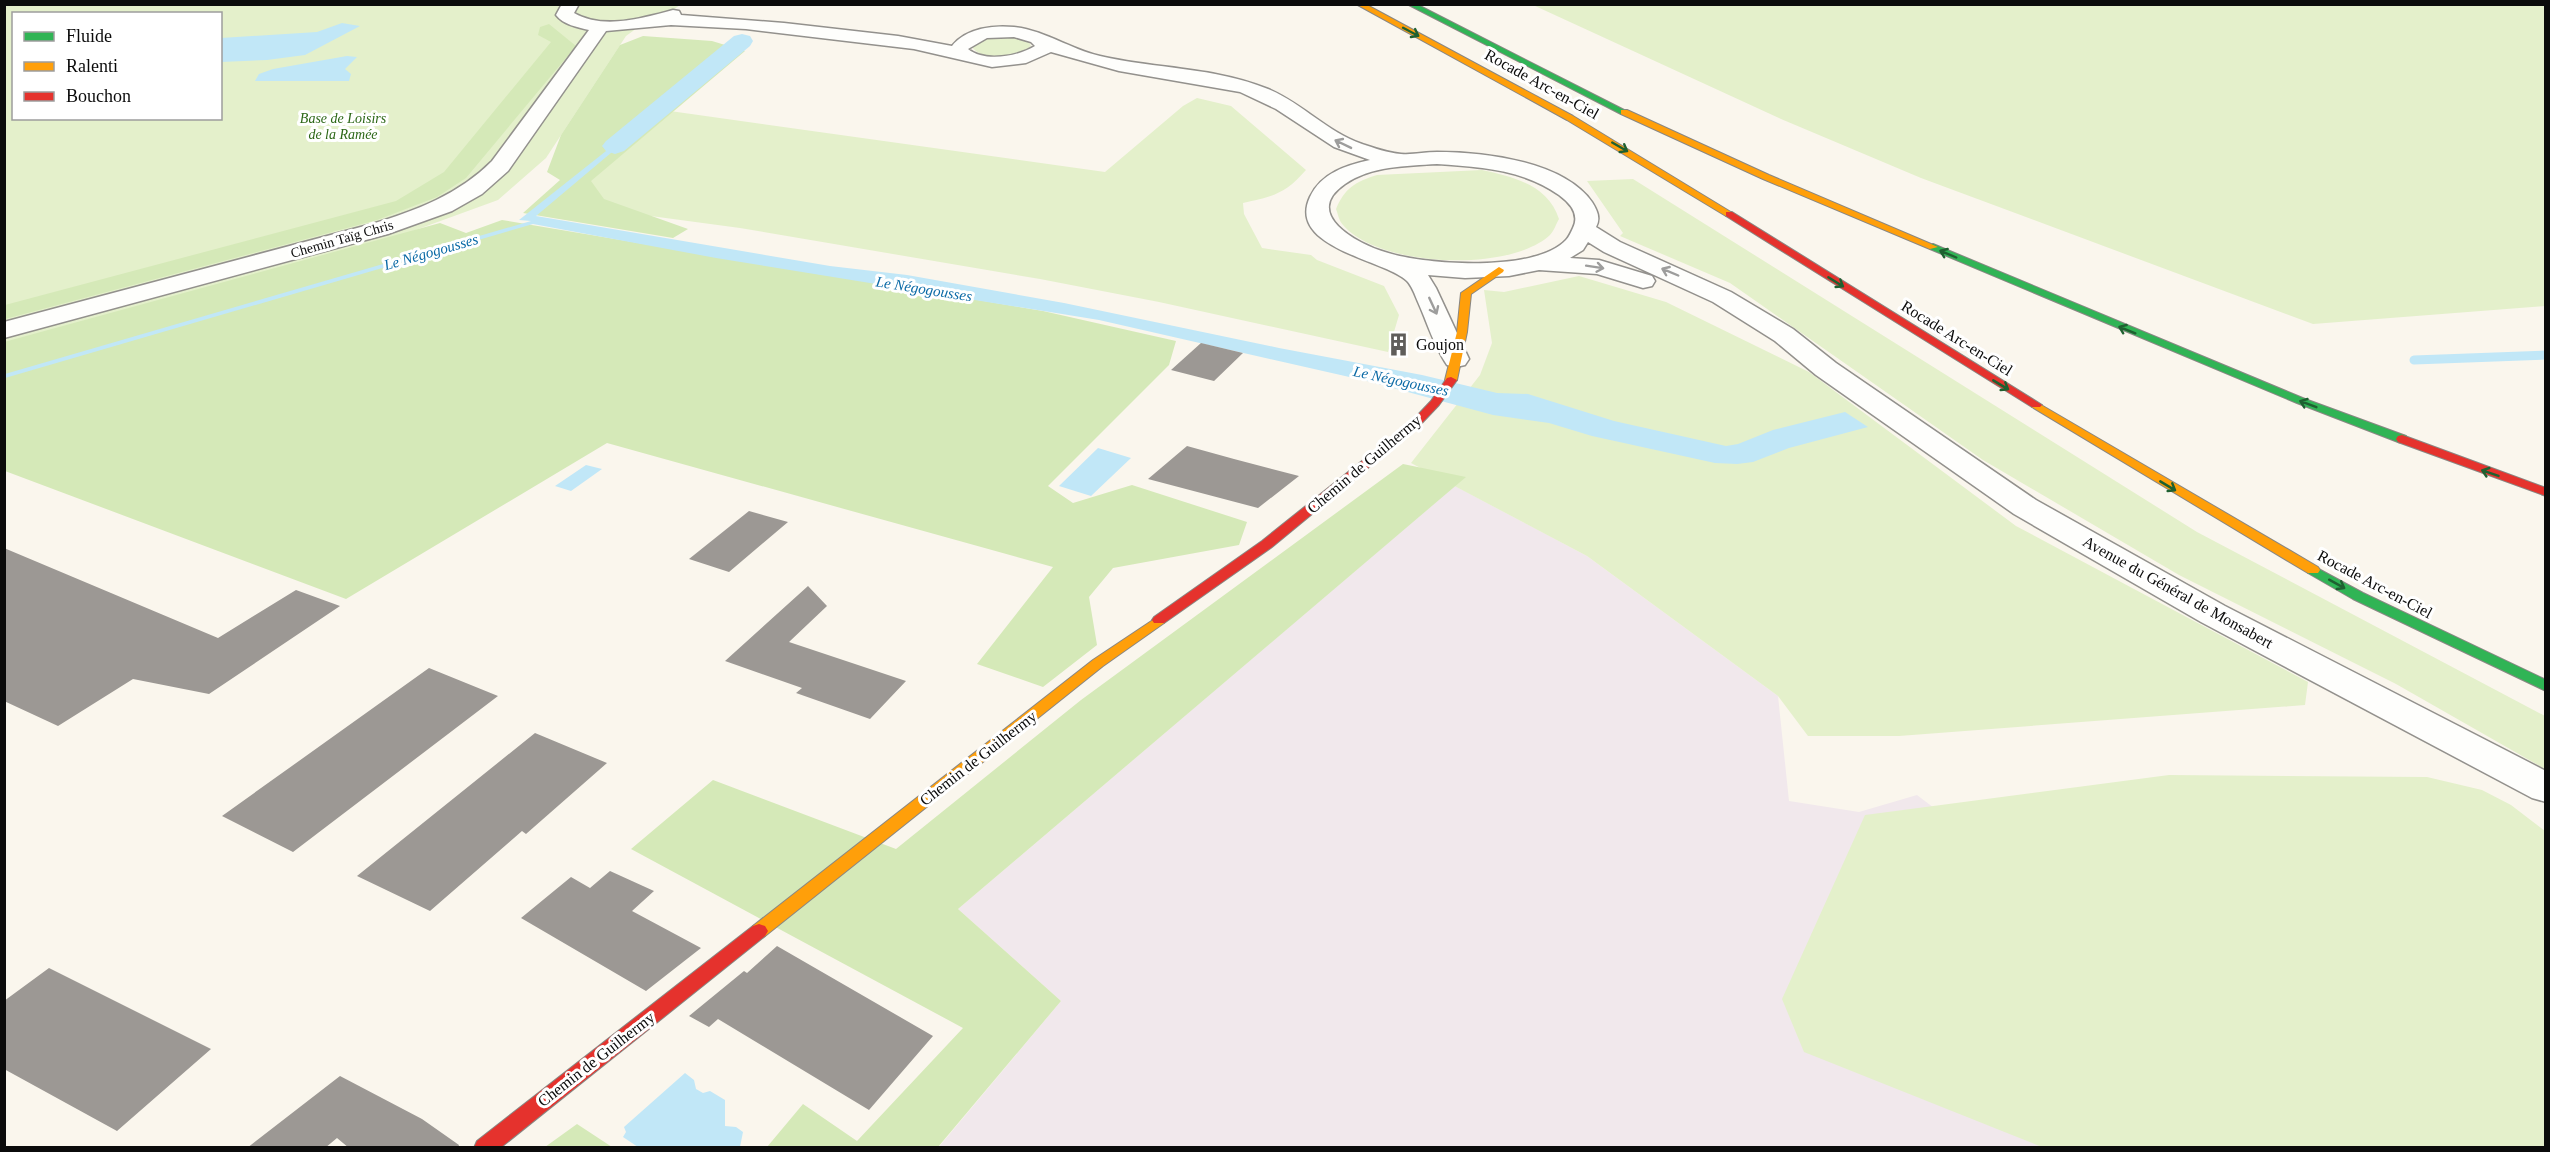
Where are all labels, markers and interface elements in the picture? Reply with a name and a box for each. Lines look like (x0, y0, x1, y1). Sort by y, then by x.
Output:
legend (12, 12, 222, 120)
text: Fluide (66, 26, 112, 46)
one-way arrow (1402, 26, 1419, 38)
street label: Rocade Arc-en-Ciel (1482, 46, 1602, 123)
text: Ralenti (66, 56, 118, 76)
text: Bouchon (66, 86, 131, 106)
park label: Base de Loisirs de la Ramée (300, 111, 387, 142)
one-way arrow (1335, 138, 1353, 150)
one-way arrow (1611, 141, 1628, 153)
street label: Chemin Taïg Chris (289, 217, 395, 261)
water label: Le Négogousses (381, 231, 480, 273)
one-way arrow (1939, 248, 1958, 259)
one-way arrow (1584, 262, 1604, 273)
one-way arrow (1661, 266, 1679, 277)
water label: Le Négogousses (874, 273, 973, 305)
one-way arrow (1827, 276, 1844, 288)
one-way arrow (1428, 296, 1439, 314)
street label: Rocade Arc-en-Ciel (1898, 297, 2016, 379)
one-way arrow (2119, 324, 2137, 335)
building icon: Goujon (1385, 331, 1411, 357)
place label: Goujon (1416, 336, 1464, 354)
water label: Le Négogousses (1351, 363, 1450, 399)
one-way arrow (1993, 378, 2010, 391)
one-way arrow (2299, 398, 2318, 409)
street label: Chemin de Guilhermy (1304, 411, 1425, 517)
one-way arrow (2481, 466, 2500, 477)
one-way arrow (2159, 480, 2176, 492)
street label: Avenue du Général de Monsabert (2080, 533, 2277, 652)
street label: Rocade Arc-en-Ciel (2315, 547, 2436, 622)
one-way arrow (2328, 578, 2345, 590)
street label: Chemin de Guilhermy (916, 707, 1040, 810)
street label: Chemin de Guilhermy (534, 1008, 658, 1111)

